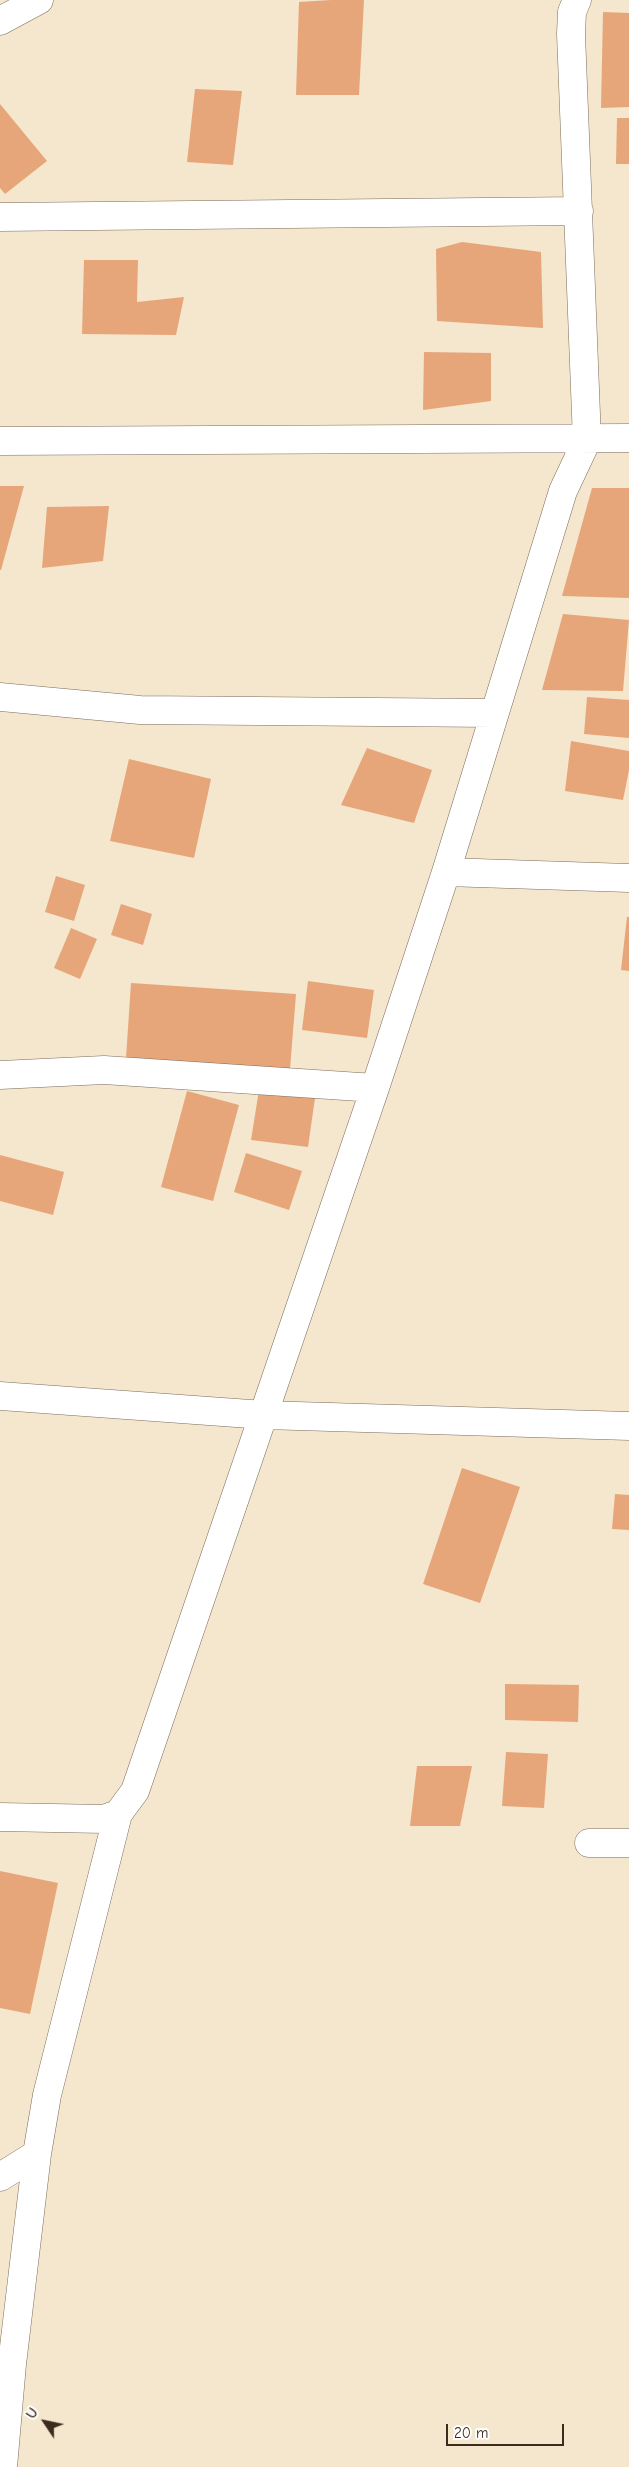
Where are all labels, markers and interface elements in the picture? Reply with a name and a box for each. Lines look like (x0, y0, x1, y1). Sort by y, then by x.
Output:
north arrow (20, 2397, 70, 2447)
text: U (22, 2405, 42, 2422)
scale bar (449, 2414, 566, 2446)
text: 20 m (454, 2424, 488, 2442)

